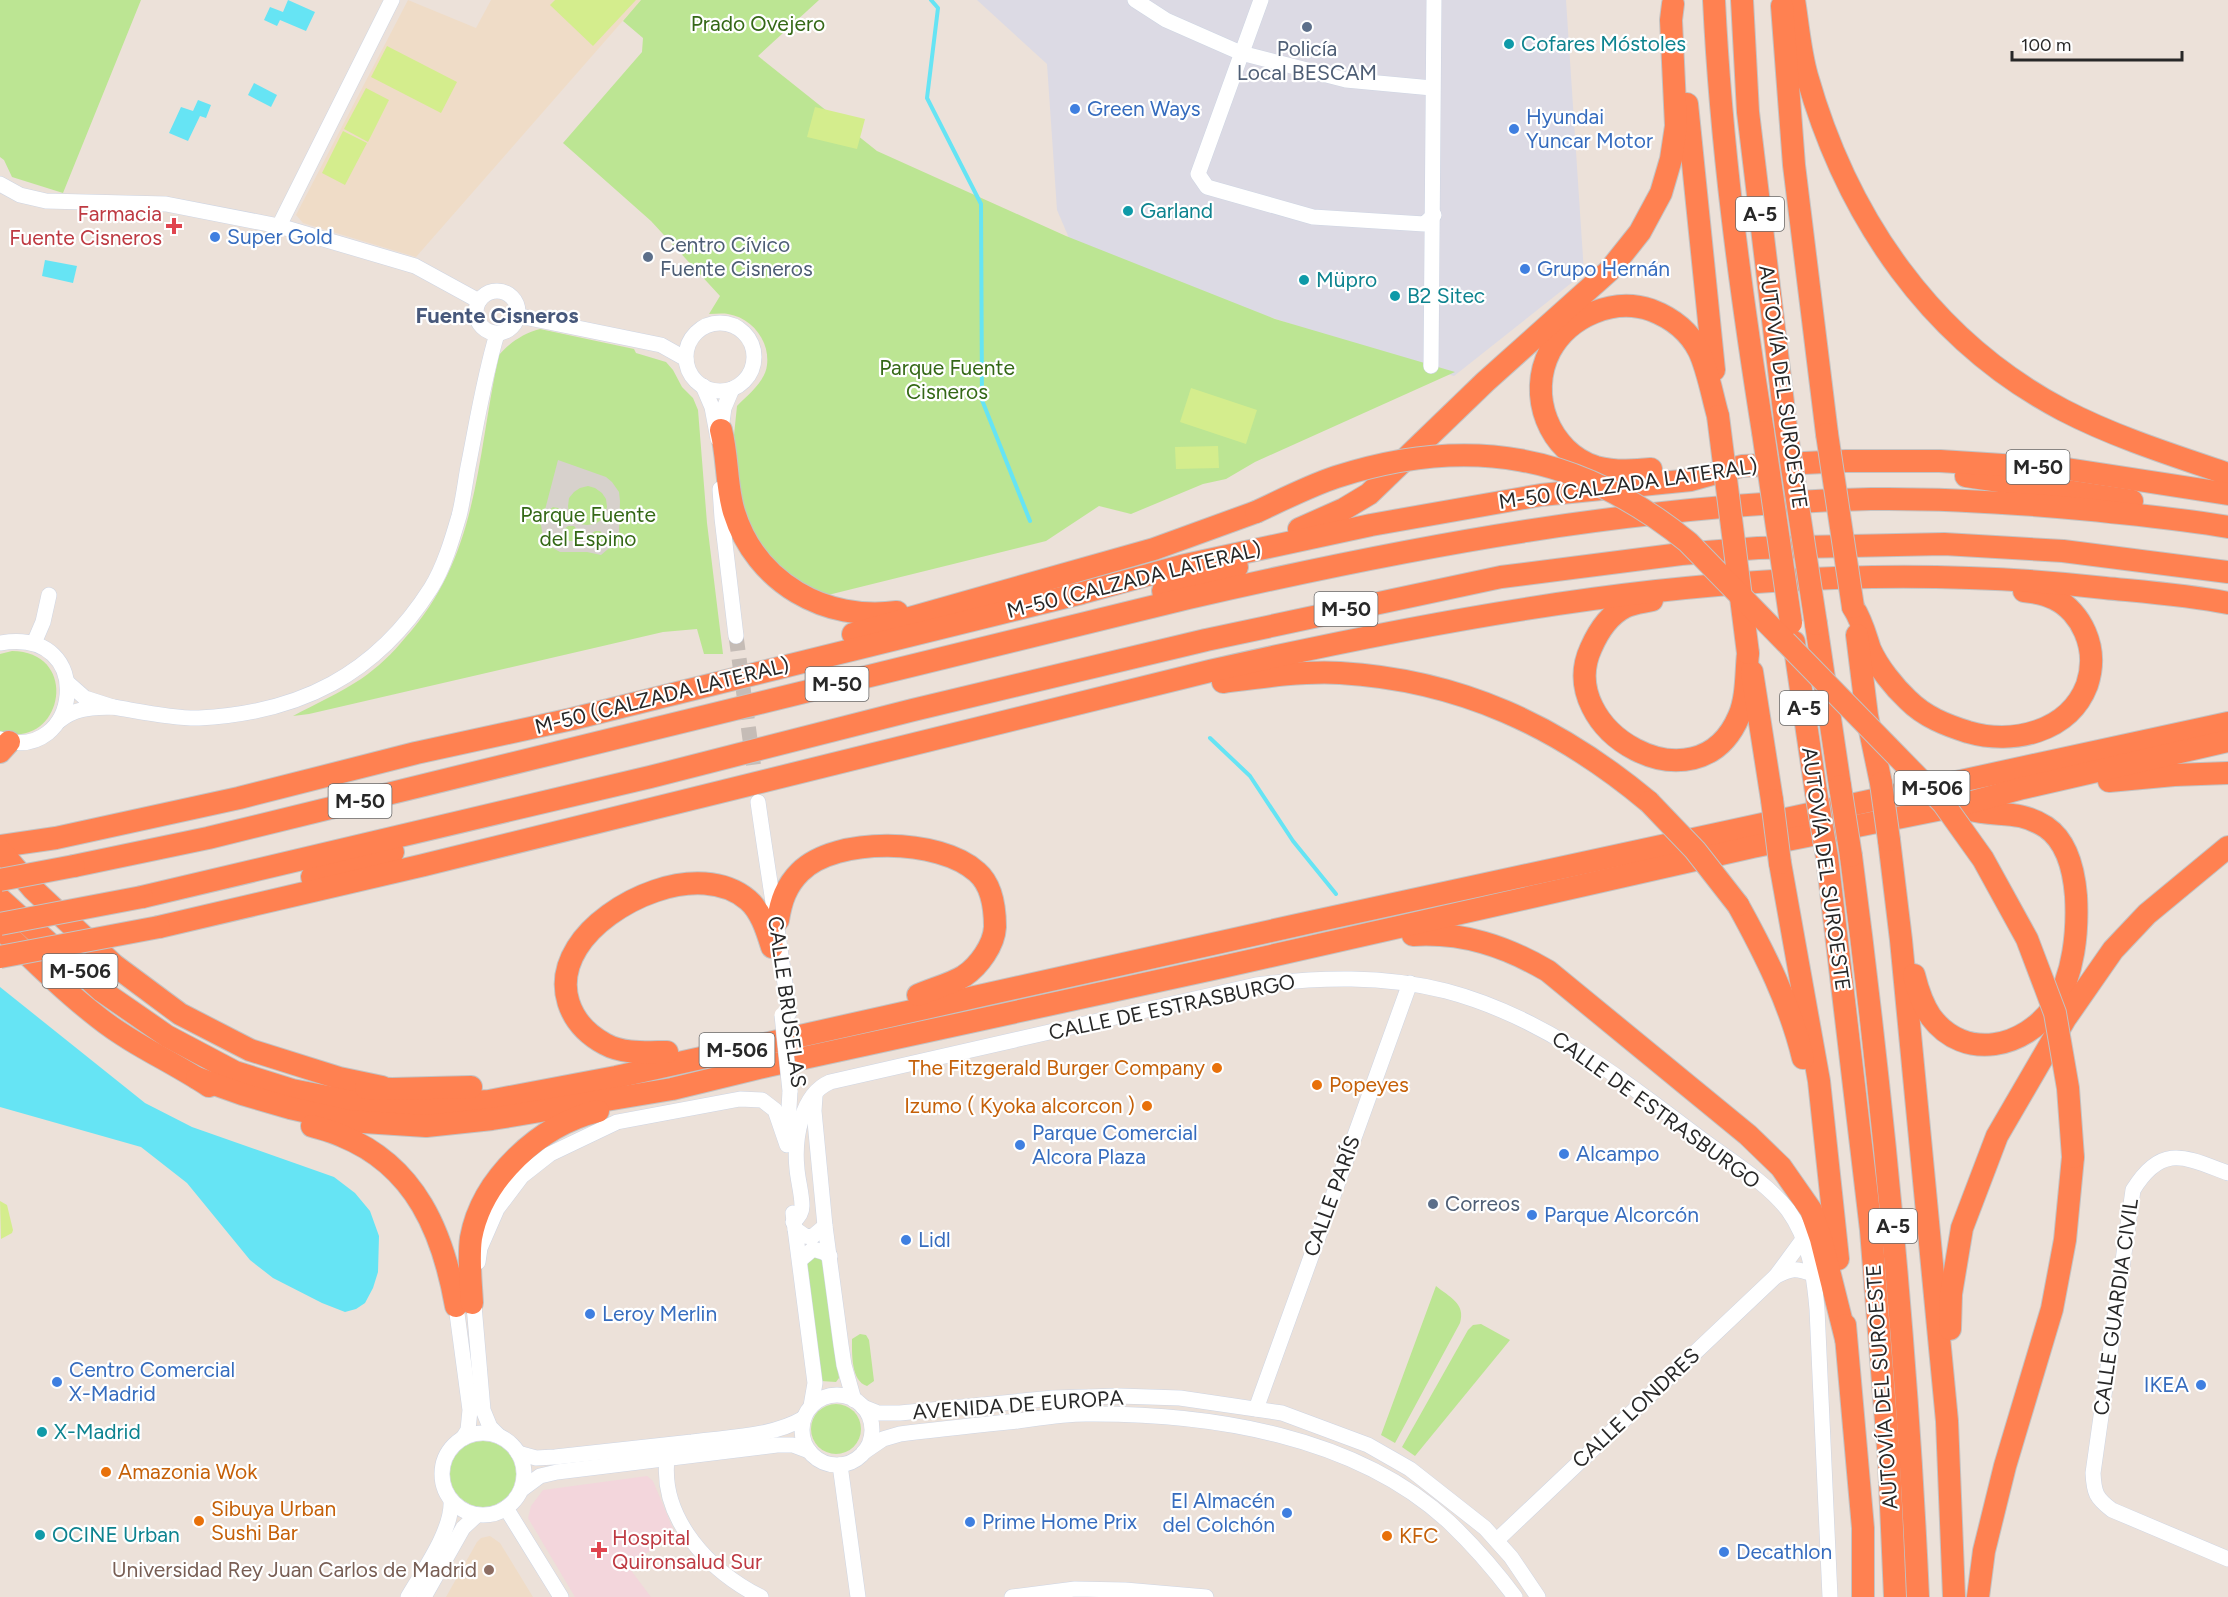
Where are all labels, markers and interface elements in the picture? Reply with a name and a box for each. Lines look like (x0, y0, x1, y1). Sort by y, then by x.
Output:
park label: Prado Ovejero (691, 11, 825, 36)
marker: Policía Local BESCAM (1300, 20, 1314, 34)
scale bar (2012, 24, 2182, 62)
place label: Cofares Móstoles (1521, 31, 1686, 56)
text: 100 m (2021, 34, 2071, 56)
place label: Policía Local BESCAM (1237, 36, 1377, 85)
marker: Cofares Móstoles (1502, 37, 1516, 51)
place label: Green Ways (1087, 96, 1201, 121)
marker: Green Ways (1068, 102, 1082, 116)
place label: Hyundai Yuncar Motor (1526, 104, 1653, 153)
marker: Hyundai Yuncar Motor (1507, 122, 1521, 136)
road number: A-5 (1736, 197, 1784, 231)
place label: Garland (1140, 198, 1213, 223)
place label: Farmacia Fuente Cisneros (9, 201, 162, 250)
marker: Garland (1121, 204, 1135, 218)
marker: Farmacia Fuente Cisneros (167, 219, 181, 233)
place label: Super Gold (227, 224, 333, 249)
marker: Super Gold (208, 230, 222, 244)
place label: Centro Cívico Fuente Cisneros (660, 232, 813, 281)
marker: Centro Cívico Fuente Cisneros (641, 250, 655, 264)
place label: Grupo Hernán (1537, 256, 1670, 281)
marker: Grupo Hernán (1518, 262, 1532, 276)
street label: AUTOVÍA DEL SUROESTE (1754, 264, 1813, 510)
place label: Müpro (1316, 267, 1377, 292)
marker: Müpro (1297, 273, 1311, 287)
place label: B2 Sitec (1407, 283, 1485, 308)
marker: B2 Sitec (1388, 289, 1402, 303)
district label: Fuente Cisneros (415, 302, 579, 329)
park label: Parque Fuente Cisneros (879, 355, 1015, 404)
road number: M-50 (2006, 450, 2070, 484)
street label: M-50 (CALZADA LATERAL) (1497, 453, 1759, 514)
park label: Parque Fuente del Espino (520, 502, 656, 551)
street label: M-50 (CALZADA LATERAL) (1004, 536, 1264, 623)
road number: M-50 (1314, 592, 1378, 626)
street label: M-50 (CALZADA LATERAL) (532, 652, 792, 739)
road number: M-50 (806, 667, 868, 701)
road number: A-5 (1780, 691, 1828, 725)
street label: AUTOVÍA DEL SUROESTE (1797, 746, 1856, 992)
road number: M-506 (1894, 771, 1970, 805)
road number: M-50 (328, 784, 392, 818)
street label: CALLE BRUSELAS (763, 915, 812, 1089)
road number: M-506 (42, 954, 118, 988)
street label: CALLE DE ESTRASBURGO (1046, 968, 1297, 1045)
street label: CALLE DE ESTRASBURGO (1547, 1026, 1765, 1194)
road number: M-506 (700, 1033, 774, 1067)
place label: The Fitzgerald Burger Company (908, 1055, 1205, 1080)
marker: The Fitzgerald Burger Company (1210, 1061, 1224, 1075)
place label: Popeyes (1329, 1072, 1409, 1097)
marker: Popeyes (1310, 1078, 1324, 1092)
place label: Izumo ( Kyoka alcorcon ) (904, 1093, 1135, 1118)
marker: Izumo ( Kyoka alcorcon ) (1140, 1099, 1154, 1113)
place label: Parque Comercial Alcora Plaza (1032, 1120, 1198, 1169)
street label: CALLE PARÍS (1298, 1132, 1365, 1260)
marker: Parque Comercial Alcora Plaza (1013, 1138, 1027, 1152)
place label: Alcampo (1576, 1141, 1659, 1166)
marker: Alcampo (1557, 1147, 1571, 1161)
place label: Correos (1445, 1191, 1520, 1216)
marker: Correos (1426, 1197, 1440, 1211)
street label: CALLE GUARDIA CIVIL (2088, 1197, 2143, 1417)
place label: Parque Alcorcón (1544, 1202, 1699, 1227)
marker: Parque Alcorcón (1525, 1208, 1539, 1222)
road number: A-5 (1869, 1209, 1917, 1243)
place label: Lidl (918, 1227, 951, 1252)
marker: Lidl (899, 1233, 913, 1247)
street label: AUTOVÍA DEL SUROESTE (1860, 1264, 1903, 1510)
place label: Leroy Merlin (602, 1301, 717, 1326)
marker: Leroy Merlin (583, 1307, 597, 1321)
street label: CALLE LONDRES (1567, 1342, 1704, 1473)
place label: Centro Comercial X-Madrid (69, 1357, 235, 1406)
place label: IKEA (2144, 1372, 2189, 1397)
marker: Centro Comercial X-Madrid (50, 1375, 64, 1389)
marker: IKEA (2194, 1378, 2208, 1392)
street label: AVENIDA DE EUROPA (912, 1385, 1124, 1424)
place label: X-Madrid (54, 1419, 141, 1444)
marker: X-Madrid (35, 1425, 49, 1439)
place label: Amazonia Wok (118, 1459, 258, 1484)
marker: Amazonia Wok (99, 1465, 113, 1479)
place label: El Almacén del Colchón (1163, 1488, 1275, 1537)
place label: Sibuya Urban Sushi Bar (211, 1496, 336, 1545)
marker: El Almacén del Colchón (1280, 1506, 1294, 1520)
place label: Prime Home Prix (982, 1509, 1137, 1534)
marker: Sibuya Urban Sushi Bar (192, 1514, 206, 1528)
marker: Prime Home Prix (963, 1515, 977, 1529)
place label: OCINE Urban (52, 1522, 180, 1547)
place label: KFC (1399, 1523, 1438, 1548)
place label: Hospital Quironsalud Sur (612, 1525, 762, 1574)
marker: OCINE Urban (33, 1528, 47, 1542)
marker: KFC (1380, 1529, 1394, 1543)
place label: Decathlon (1736, 1539, 1832, 1564)
marker: Hospital Quironsalud Sur (590, 1541, 608, 1559)
marker: Decathlon (1717, 1545, 1731, 1559)
place label: Universidad Rey Juan Carlos de Madrid (112, 1557, 477, 1582)
marker: Universidad Rey Juan Carlos de Madrid (482, 1563, 496, 1577)

